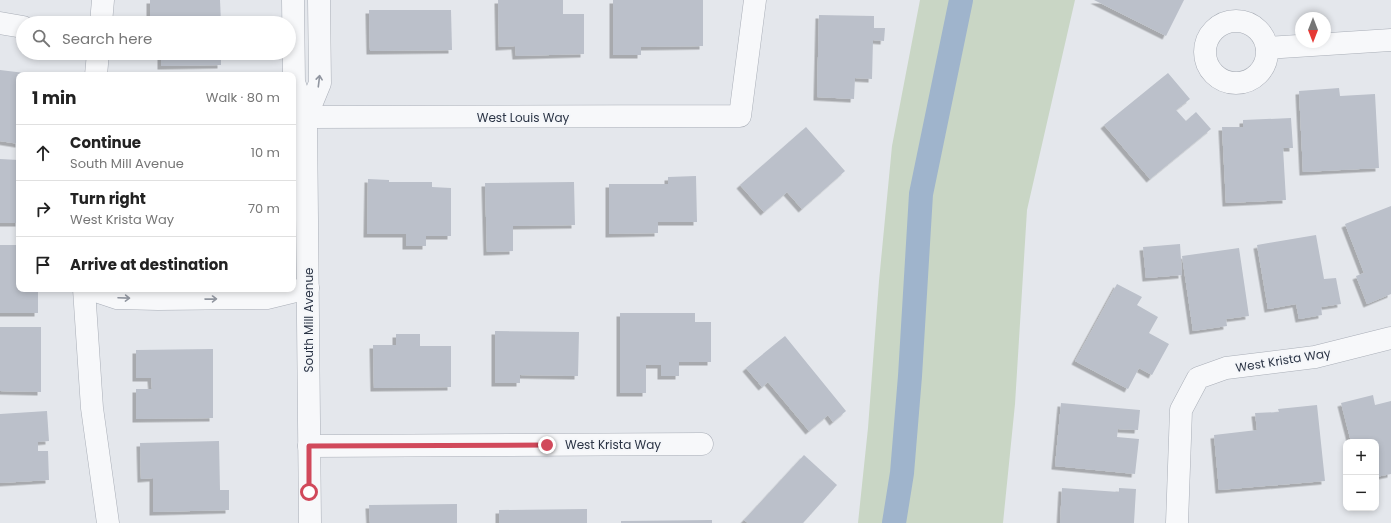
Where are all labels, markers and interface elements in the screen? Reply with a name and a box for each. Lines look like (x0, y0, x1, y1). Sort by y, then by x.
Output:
north arrow (1295, 12, 1331, 48)
search box (16, 16, 296, 60)
icon: search (30, 27, 52, 49)
text: Search here (62, 28, 152, 49)
one-way arrow (315, 75, 323, 88)
text: 1 min (32, 86, 76, 110)
text: Walk · 80 m (206, 88, 280, 107)
street label: West Louis Way (477, 109, 570, 126)
text: Continue (70, 132, 141, 153)
icon: ahead (32, 142, 54, 164)
text: 10 m (251, 143, 280, 162)
text: South Mill Avenue (70, 154, 184, 173)
text: Turn right (70, 188, 146, 209)
icon: right (32, 198, 54, 220)
text: 70 m (248, 199, 280, 218)
text: West Krista Way (70, 210, 174, 229)
icon: arrive (32, 254, 54, 276)
text: Arrive at destination (70, 254, 228, 275)
street label: South Mill Avenue (300, 267, 317, 373)
one-way arrow (117, 295, 130, 302)
one-way arrow (204, 295, 217, 303)
street label: West Krista Way (1234, 344, 1332, 376)
route end (538, 436, 556, 454)
street label: West Krista Way (565, 436, 661, 453)
map controls (1343, 439, 1379, 511)
button: + (1343, 439, 1379, 475)
button: − (1343, 475, 1379, 511)
route start (300, 483, 318, 501)

